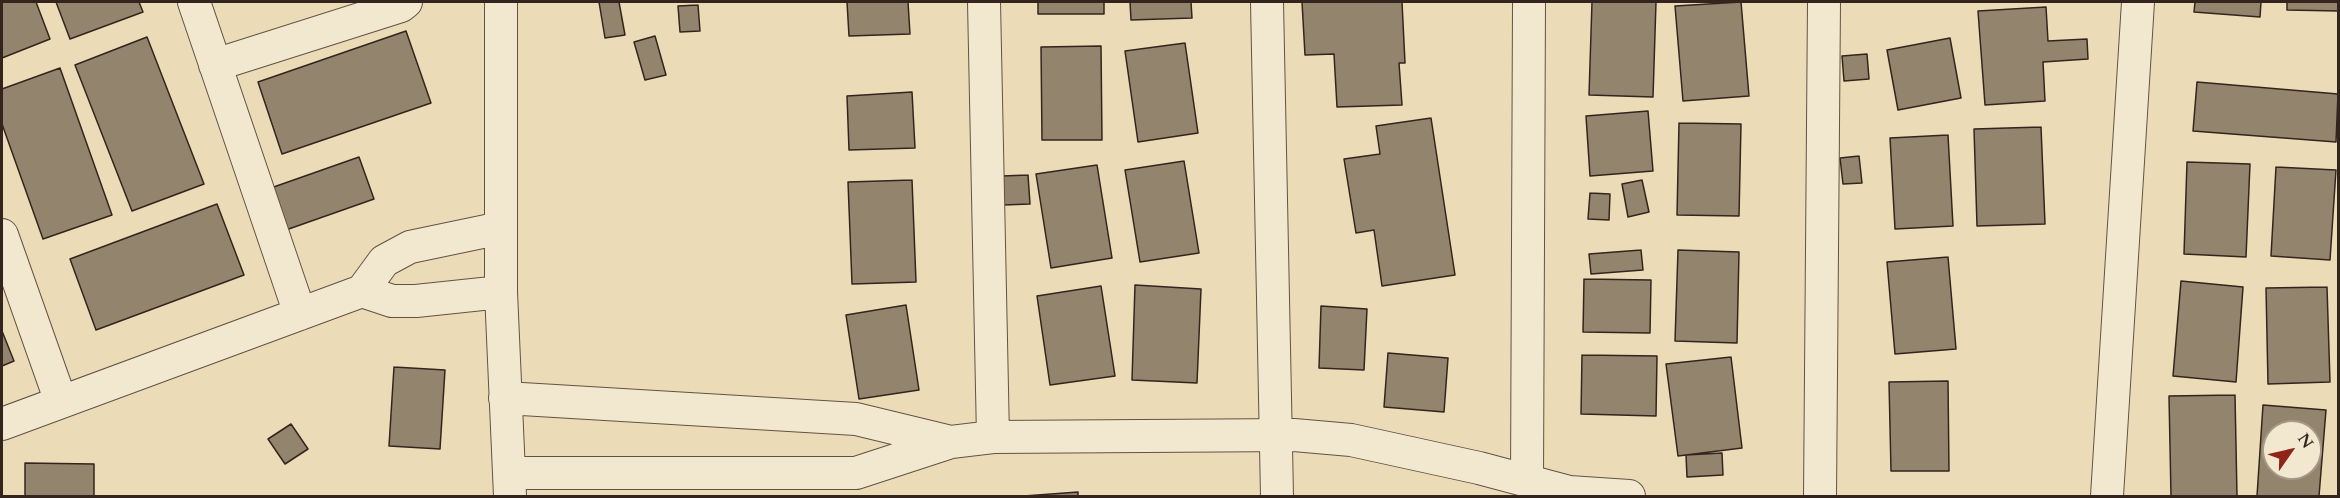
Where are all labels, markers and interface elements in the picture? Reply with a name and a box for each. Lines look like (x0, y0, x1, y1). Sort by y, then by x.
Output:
north arrow (2262, 420, 2322, 480)
text: N (2292, 429, 2318, 453)

